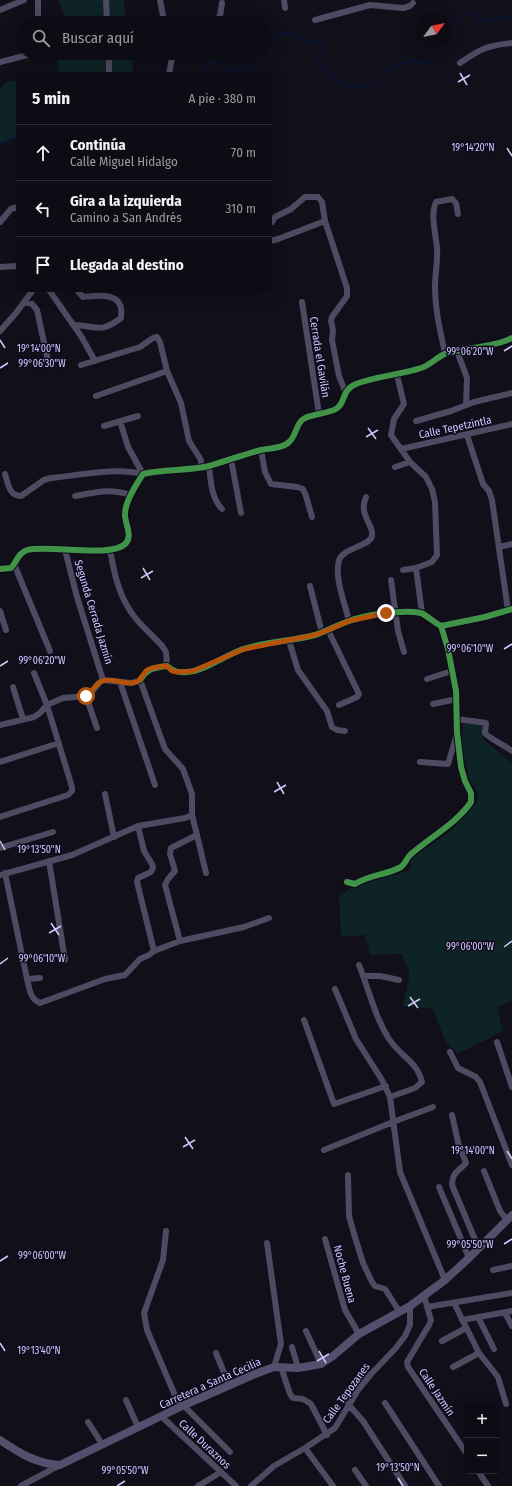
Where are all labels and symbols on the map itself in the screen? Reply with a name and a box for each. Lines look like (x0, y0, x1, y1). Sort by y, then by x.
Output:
north arrow (416, 12, 452, 48)
text: 19°14'20"N (451, 142, 495, 154)
street label: Cerrada el Gavilán (307, 316, 332, 398)
text: 19°14'00"N (17, 343, 61, 355)
text: 99°06'20"W (446, 346, 494, 358)
text: 99°06'30"W (18, 358, 66, 370)
street label: Calle Tepetzintla (418, 413, 493, 442)
street label: Segunda Cerrada Jazmín (71, 558, 116, 666)
route end (377, 604, 395, 622)
text: 99°06'10"W (447, 643, 494, 655)
text: 99°06'20"W (18, 655, 66, 667)
route start (77, 687, 95, 705)
text: 19°13'50"N (17, 844, 61, 856)
text: 99°06'00"W (446, 941, 494, 953)
text: 99°06'10"W (19, 953, 66, 965)
text: 19°14'00"N (451, 1145, 495, 1157)
text: 99°05'50"W (447, 1239, 494, 1251)
street label: Noche Buena (331, 1244, 358, 1304)
text: 99°06'00"W (18, 1250, 66, 1262)
text: 19°13'40"N (17, 1345, 61, 1357)
street label: Carretera a Santa Cecilia (158, 1355, 263, 1412)
street label: Calle Tepozanes (320, 1360, 373, 1426)
street label: Calle Jazmín (416, 1366, 457, 1418)
street label: Calle Duraznos (176, 1417, 234, 1472)
text: 19°13'50"N (376, 1462, 420, 1474)
text: 99°05'50"W (102, 1465, 149, 1477)

